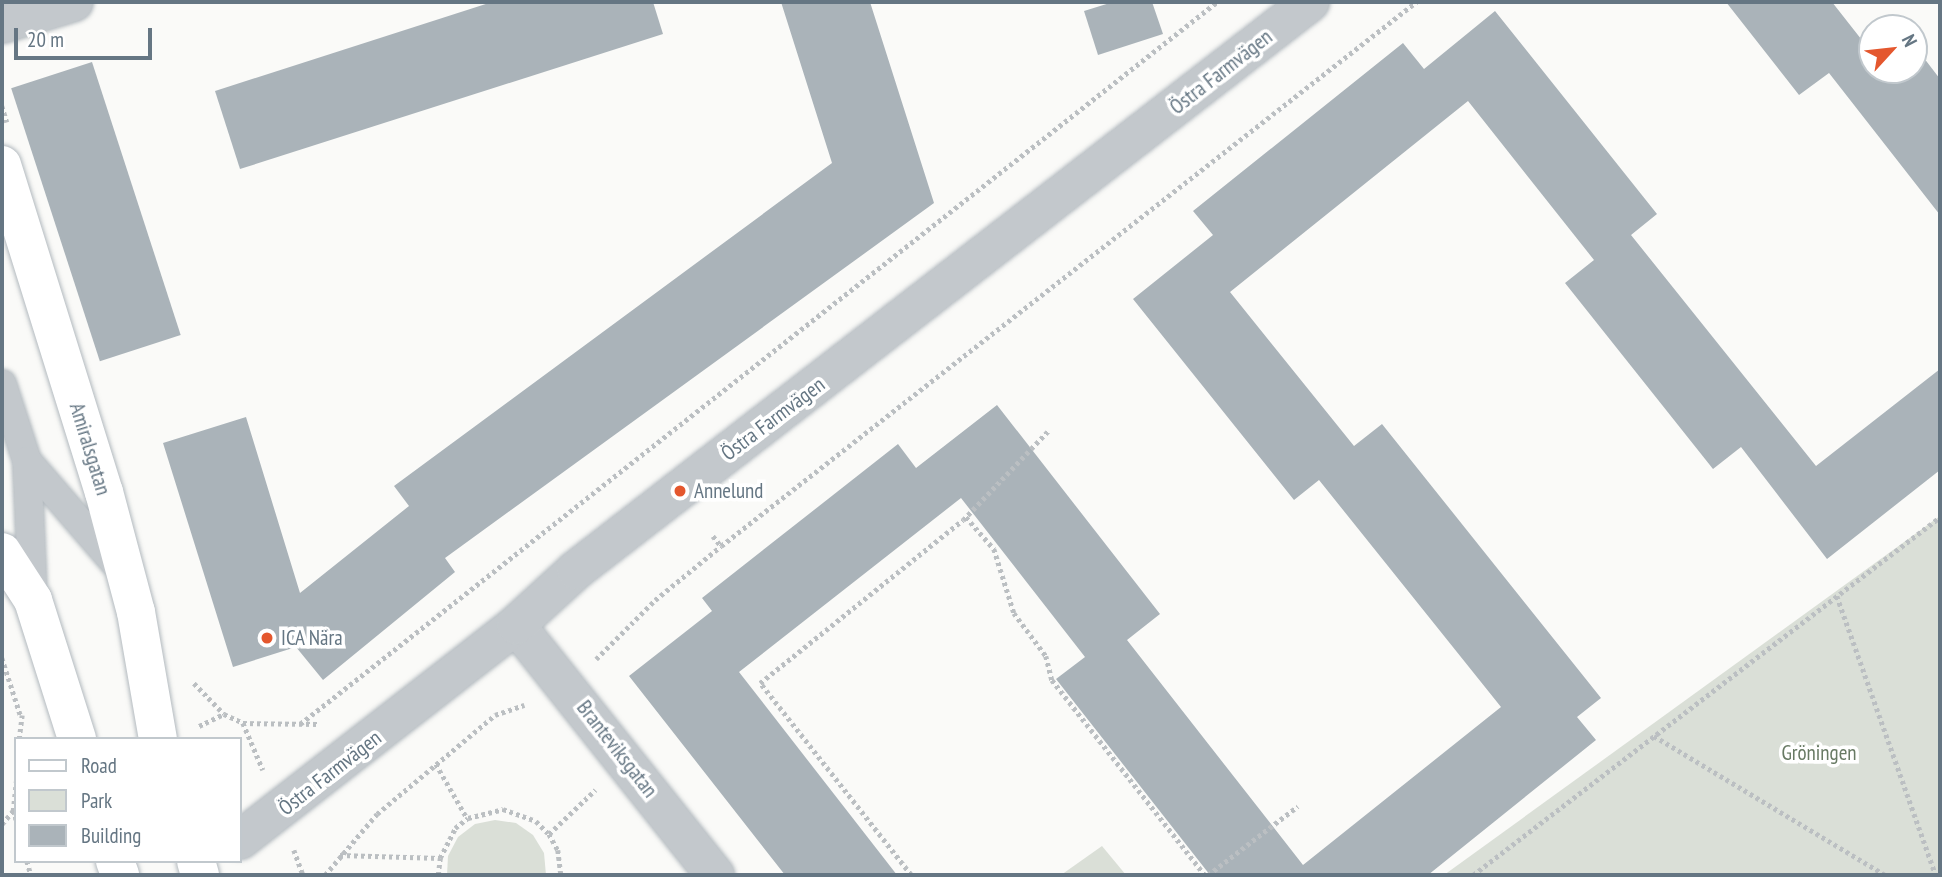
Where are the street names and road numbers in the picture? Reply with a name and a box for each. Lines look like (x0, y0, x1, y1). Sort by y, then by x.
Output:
street label: Östra Farmvägen (1165, 24, 1277, 120)
street label: Östra Farmvägen (716, 372, 830, 466)
street label: Amiralsgatan (64, 400, 116, 498)
street label: Branteviksgatan (571, 696, 663, 802)
street label: Östra Farmvägen (274, 725, 386, 821)

